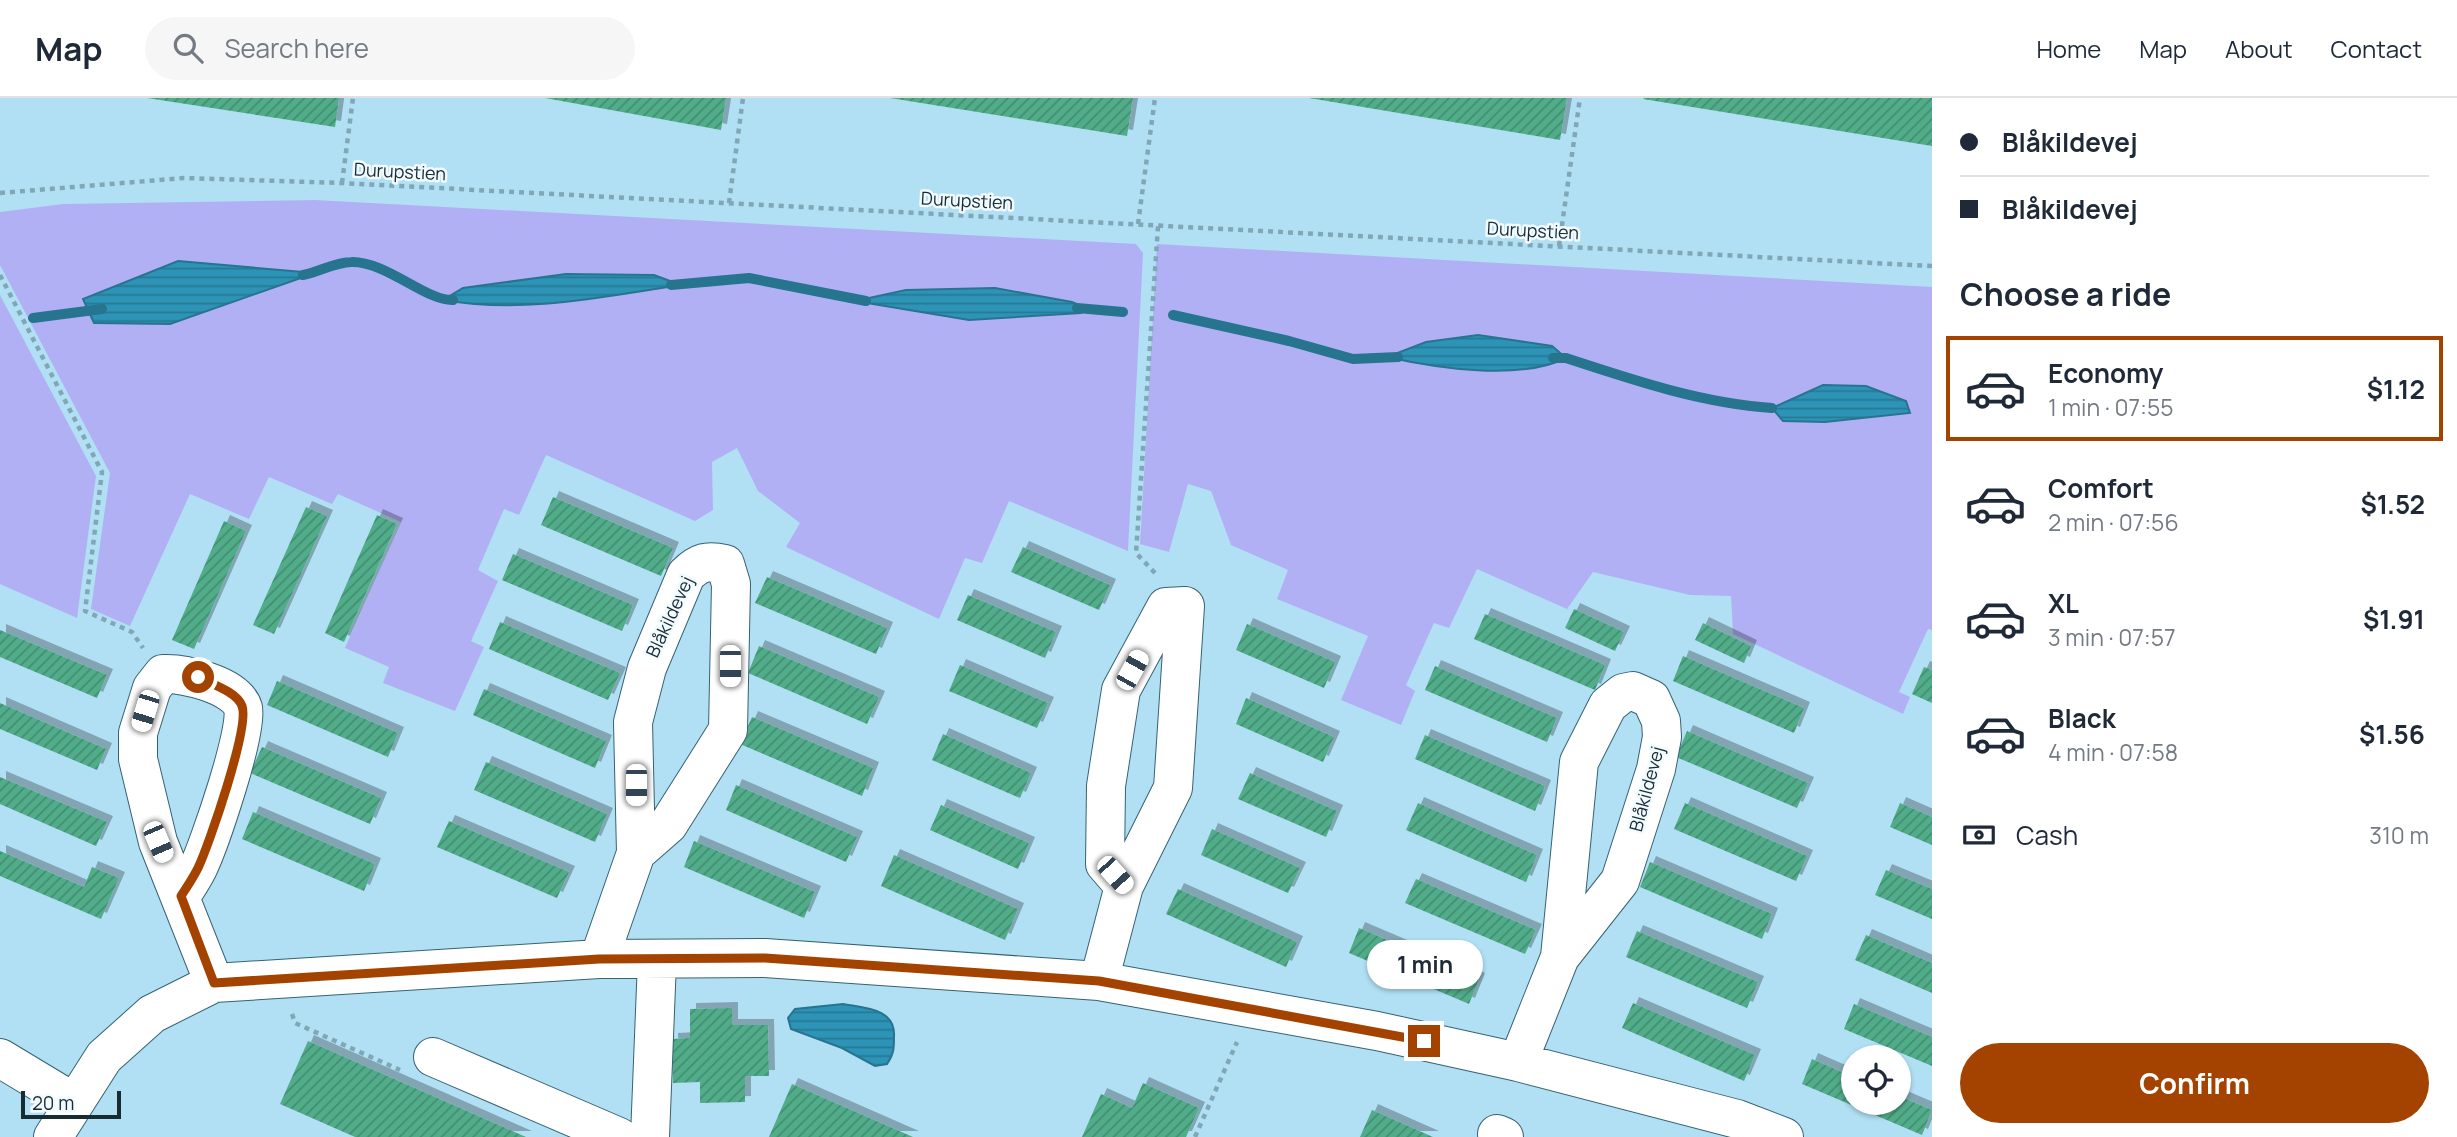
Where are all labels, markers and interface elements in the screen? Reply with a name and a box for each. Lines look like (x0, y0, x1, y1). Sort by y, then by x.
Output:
search box (145, 17, 635, 80)
text: Map (35, 26, 103, 71)
icon: search (169, 29, 207, 67)
text: Search here (225, 30, 369, 66)
text: Home (2036, 32, 2101, 65)
text: Map (2139, 32, 2187, 65)
text: About (2225, 32, 2293, 65)
text: Contact (2331, 32, 2422, 65)
text: Blåkildevej (2002, 124, 2137, 160)
street label: Durupstien (353, 157, 447, 185)
street label: Durupstien (920, 186, 1014, 214)
text: Blåkildevej (2002, 191, 2137, 227)
street label: Durupstien (1486, 216, 1580, 244)
text: Choose a ride (1960, 272, 2171, 316)
text: Economy (2048, 355, 2163, 391)
icon: car (1964, 357, 2027, 420)
text: $1.12 (2367, 371, 2425, 407)
text: 1 min · 07:55 (2048, 391, 2174, 423)
text: Comfort (2048, 470, 2154, 506)
icon: car (1964, 472, 2027, 535)
text: $1.52 (2360, 486, 2425, 522)
text: 2 min · 07:56 (2048, 506, 2179, 538)
street label: Blåkildevej (640, 572, 698, 661)
text: XL (2048, 585, 2079, 621)
icon: car (1964, 587, 2027, 650)
text: $1.91 (2363, 601, 2425, 637)
text: 3 min · 07:57 (2048, 621, 2176, 653)
car (720, 645, 741, 687)
car (1113, 647, 1152, 693)
route start (182, 661, 214, 693)
car (129, 688, 162, 734)
text: Black (2048, 700, 2116, 736)
icon: car (1964, 702, 2027, 765)
text: $1.56 (2359, 716, 2425, 752)
text: 4 min · 07:58 (2048, 736, 2178, 768)
street label: Blåkildevej (1623, 744, 1669, 834)
car (626, 764, 647, 806)
icon: cash (1960, 816, 1998, 854)
text: Cash (2016, 817, 2078, 853)
car (141, 819, 176, 865)
text: 310 m (2369, 819, 2429, 851)
car (1094, 852, 1137, 898)
callout: 1 min (1366, 940, 1482, 988)
text: 1 min (1397, 948, 1453, 980)
route end (1408, 1025, 1440, 1057)
button: Confirm (1960, 1043, 2429, 1123)
map controls (1841, 1045, 1911, 1115)
button: locate (1841, 1045, 1911, 1115)
scale bar (21, 1088, 121, 1120)
text: 20 m (32, 1090, 74, 1116)

